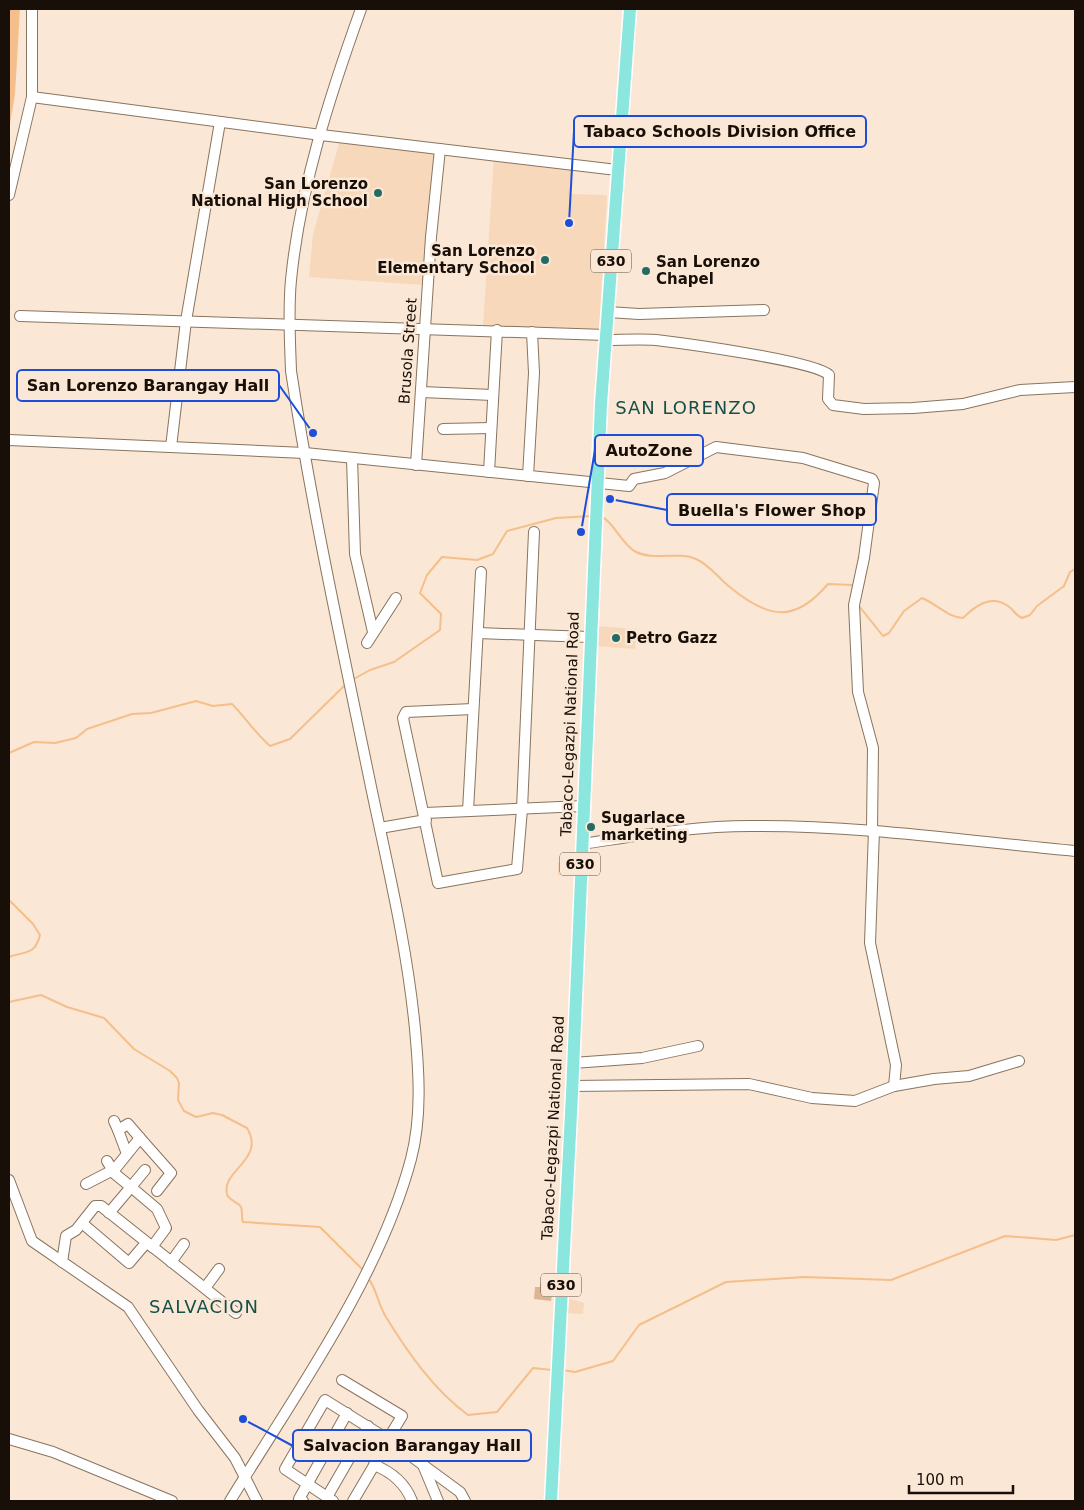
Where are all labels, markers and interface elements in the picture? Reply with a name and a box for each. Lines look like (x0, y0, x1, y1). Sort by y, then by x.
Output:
callout: Tabaco Schools Division Office (574, 116, 866, 147)
text: Tabaco Schools Division Office (584, 122, 856, 141)
place label: San Lorenzo National High School (191, 175, 368, 210)
marker: San Lorenzo National High School (372, 187, 384, 199)
place label: San Lorenzo Elementary School (377, 242, 535, 277)
road number: 630 (591, 250, 631, 272)
place label: San Lorenzo Chapel (656, 253, 760, 288)
marker: San Lorenzo Elementary School (539, 254, 551, 266)
marker: San Lorenzo Chapel (640, 265, 652, 277)
street label: Brusola Street (395, 297, 421, 405)
callout: San Lorenzo Barangay Hall (17, 370, 279, 401)
text: San Lorenzo Barangay Hall (27, 376, 269, 395)
district label: SAN LORENZO (615, 397, 757, 418)
callout: AutoZone (595, 435, 703, 466)
text: AutoZone (605, 441, 693, 460)
callout: Buella's Flower Shop (667, 494, 876, 525)
text: Buella's Flower Shop (678, 501, 866, 520)
street label: Tabaco-Legazpi National Road (557, 611, 583, 838)
place label: Petro Gazz (626, 629, 717, 647)
marker: Petro Gazz (610, 632, 622, 644)
place label: Sugarlace marketing (601, 809, 688, 844)
marker: Sugarlace marketing (585, 821, 597, 833)
road number: 630 (560, 852, 600, 876)
street label: Tabaco-Legazpi National Road (538, 1015, 568, 1242)
road number: 630 (541, 1274, 581, 1296)
district label: SALVACION (149, 1296, 259, 1317)
callout: Salvacion Barangay Hall (293, 1430, 531, 1461)
text: Salvacion Barangay Hall (303, 1436, 521, 1455)
scale bar (909, 1462, 1013, 1494)
text: 100 m (916, 1471, 964, 1489)

